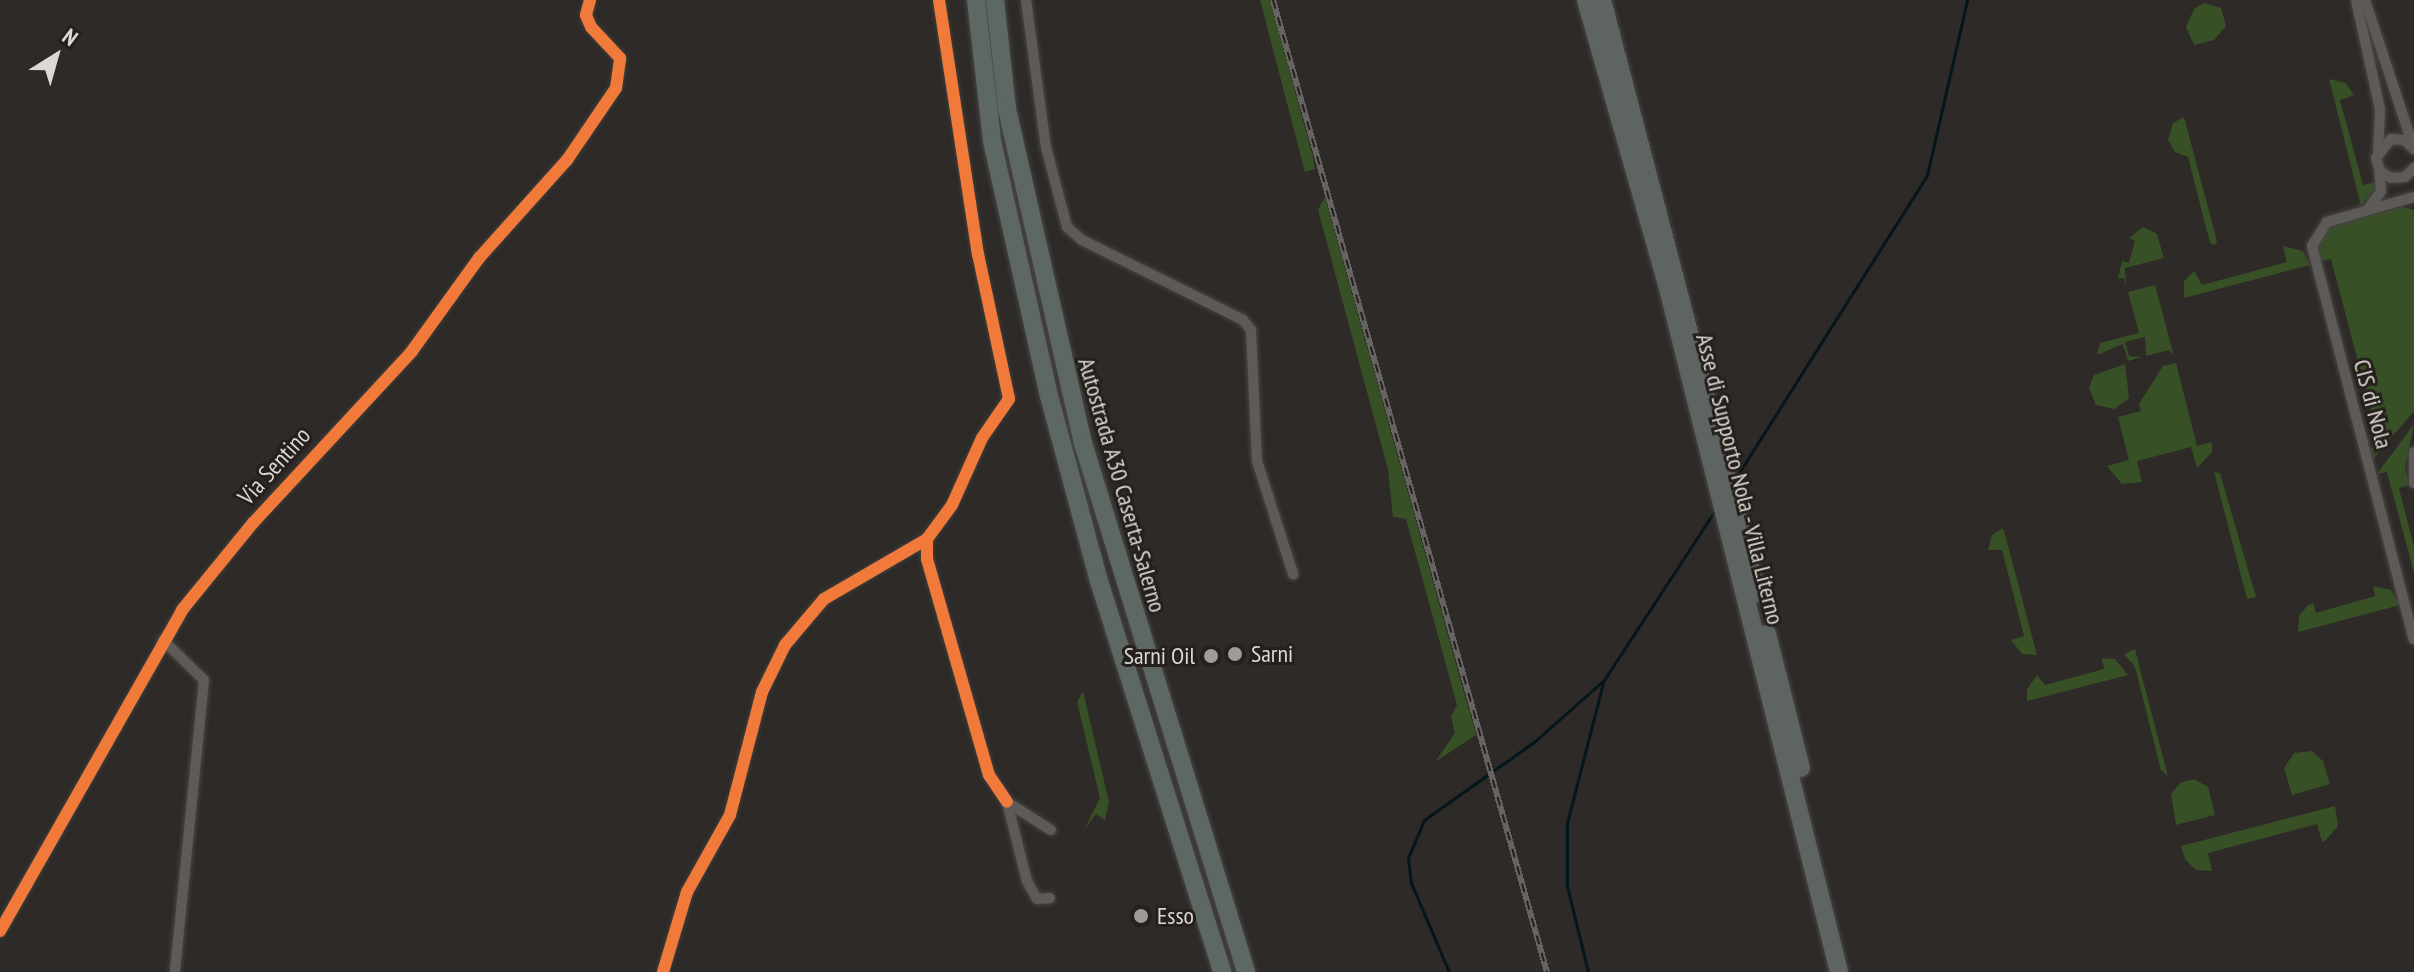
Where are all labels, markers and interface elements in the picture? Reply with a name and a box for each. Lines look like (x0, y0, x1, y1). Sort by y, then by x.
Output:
north arrow (16, 16, 96, 96)
text: N (57, 22, 84, 52)
street label: Asse di Supporto Nola - Villa Literno (1690, 329, 1790, 629)
street label: Autostrada A30 Caserta-Salerno (1072, 354, 1172, 616)
street label: CIS di Nola (2347, 356, 2399, 452)
street label: Via Sentino (232, 421, 316, 511)
place label: Sarni (1251, 640, 1293, 668)
place label: Sarni Oil (1124, 642, 1195, 670)
marker: Sarni (1226, 645, 1244, 663)
marker: Sarni Oil (1202, 647, 1220, 665)
place label: Esso (1157, 902, 1194, 930)
marker: Esso (1132, 907, 1150, 925)

